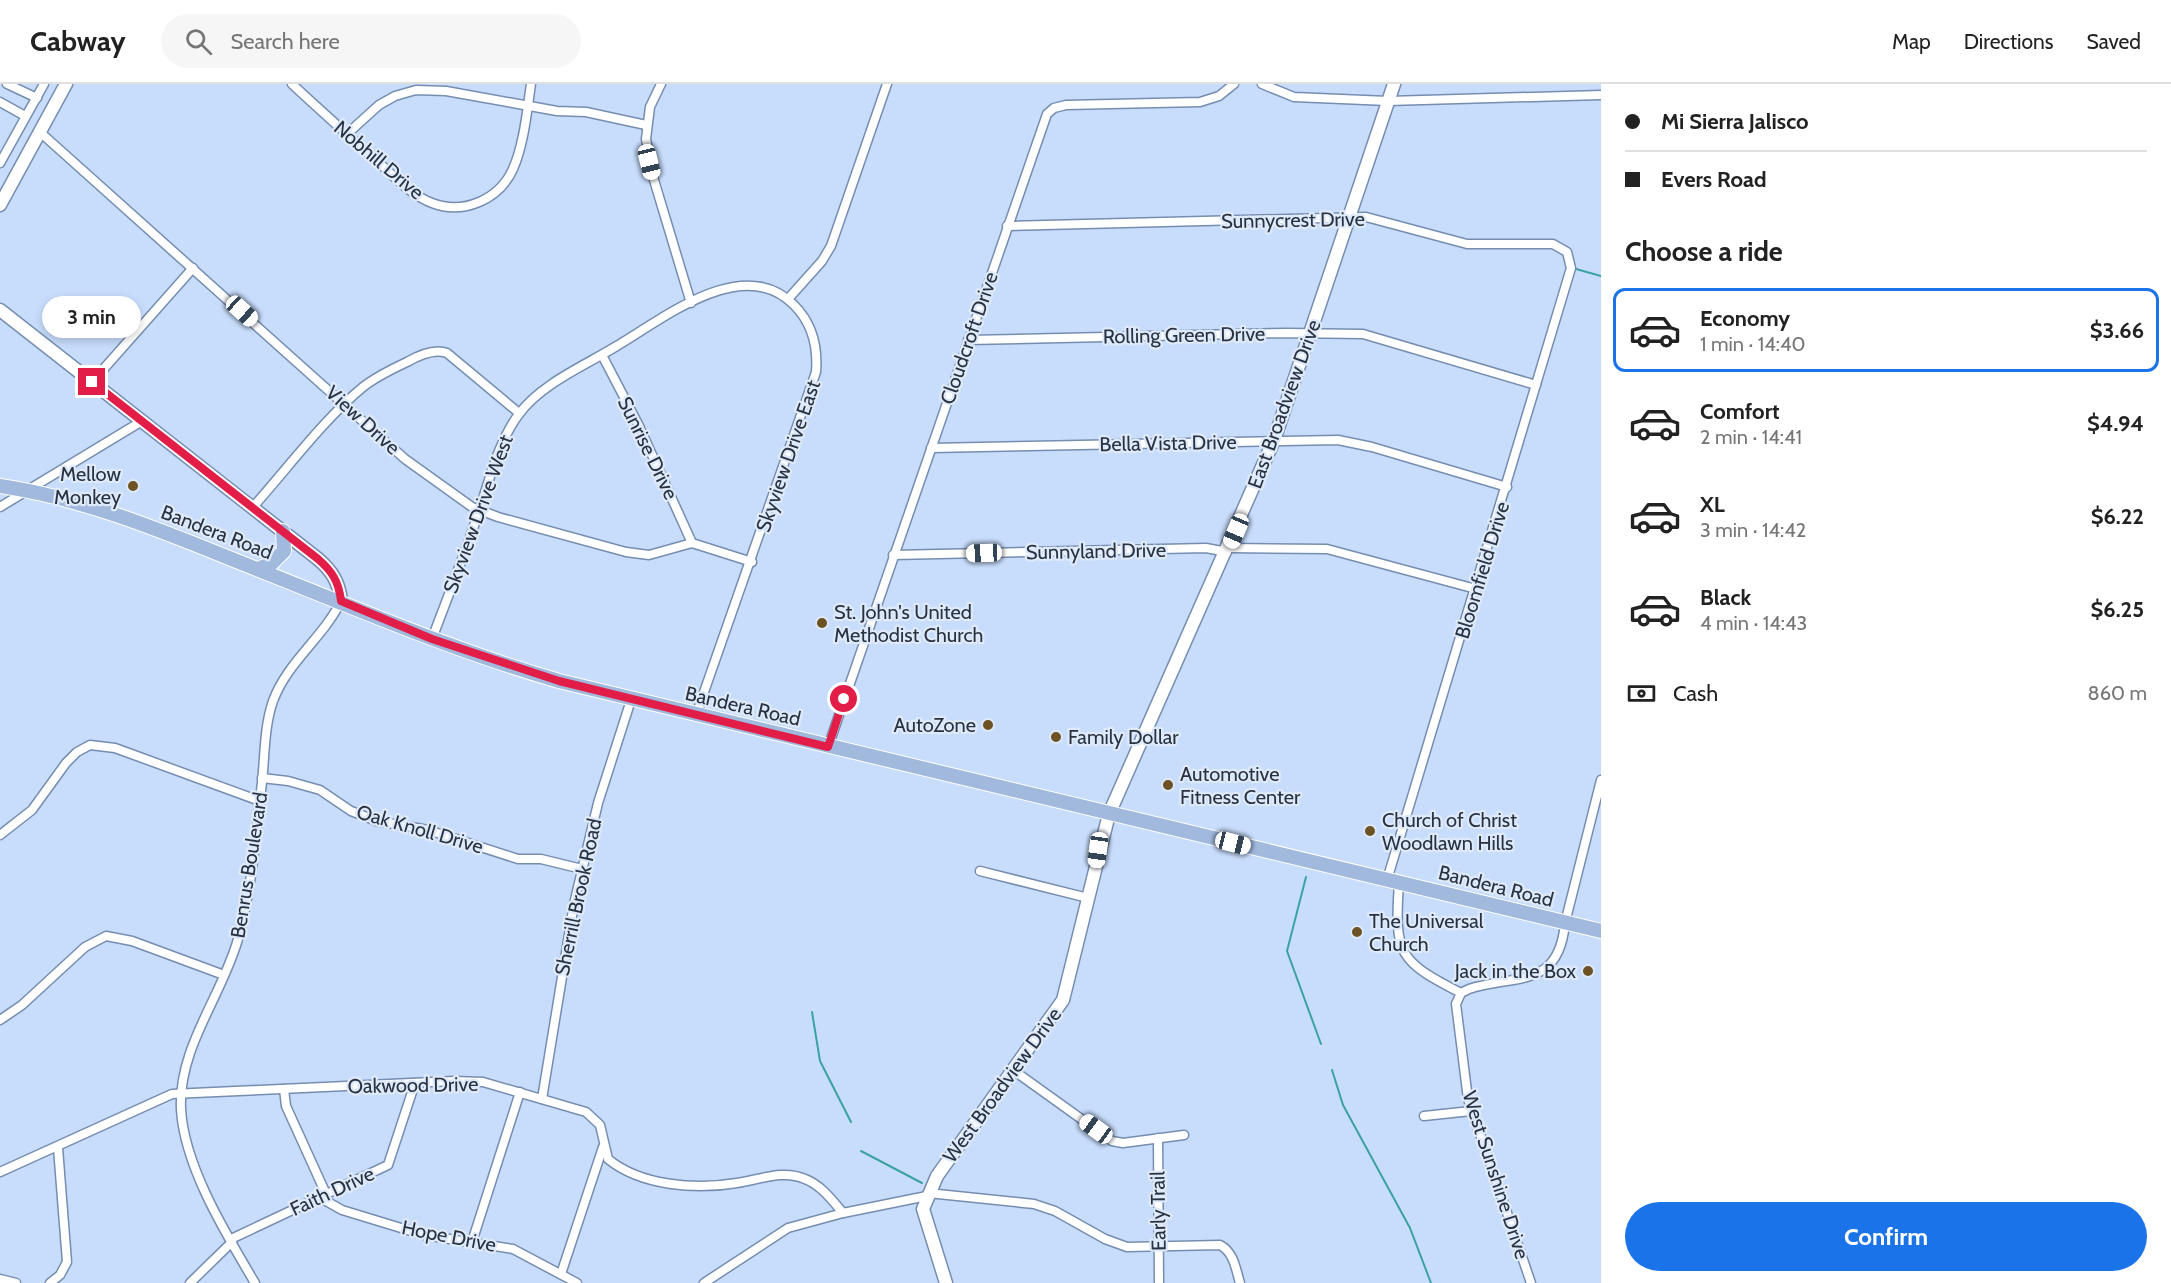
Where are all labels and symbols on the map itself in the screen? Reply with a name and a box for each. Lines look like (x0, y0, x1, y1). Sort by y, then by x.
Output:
street label: Nobhill Drive (329, 116, 429, 204)
car (636, 142, 662, 182)
street label: Sunnycrest Drive (1221, 207, 1365, 233)
street label: Cloudcroft Drive (935, 269, 1003, 407)
car (223, 292, 261, 330)
callout: 3 min (42, 295, 142, 337)
street label: East Broadview Drive (1242, 316, 1326, 492)
street label: Rolling Green Drive (1103, 322, 1265, 348)
route end (78, 368, 105, 395)
street label: Skyview Drive East (751, 377, 825, 535)
street label: View Drive (321, 380, 405, 460)
street label: Sunrise Drive (613, 393, 683, 503)
street label: Bella Vista Drive (1099, 430, 1237, 456)
street label: Skyview Drive West (438, 431, 518, 596)
place label: Mellow Monkey (54, 462, 121, 509)
marker: Mellow Monkey (126, 479, 140, 493)
street label: Bloomfield Drive (1450, 499, 1514, 641)
street label: Bandera Road (158, 500, 276, 564)
car (1221, 511, 1251, 551)
street label: Sunnyland Drive (1026, 538, 1166, 564)
car (966, 543, 1002, 563)
place label: St. John's United Methodist Church (834, 600, 983, 647)
marker: St. John's United Methodist Church (815, 616, 829, 630)
street label: Bandera Road (683, 681, 803, 731)
route start (830, 685, 857, 712)
place label: AutoZone (894, 713, 976, 737)
marker: AutoZone (981, 718, 995, 732)
place label: Family Dollar (1068, 725, 1179, 749)
marker: Family Dollar (1049, 730, 1063, 744)
place label: Automotive Fitness Center (1180, 762, 1301, 809)
marker: Automotive Fitness Center (1161, 778, 1175, 792)
street label: Benrus Boulevard (226, 790, 272, 940)
street label: Oak Knoll Drive (354, 799, 486, 859)
place label: Church of Christ Woodlawn Hills (1382, 808, 1517, 855)
street label: Sherrill Brook Road (550, 816, 606, 978)
marker: Church of Christ Woodlawn Hills (1363, 824, 1377, 838)
car (1213, 830, 1253, 856)
car (1087, 831, 1109, 869)
street label: Bandera Road (1436, 860, 1556, 912)
place label: The Universal Church (1369, 909, 1484, 956)
marker: The Universal Church (1350, 925, 1364, 939)
place label: Jack in the Box (1454, 959, 1577, 983)
marker: Jack in the Box (1581, 964, 1595, 978)
street label: West Broadview Drive (938, 1003, 1066, 1167)
street label: Oakwood Drive (347, 1072, 479, 1098)
street label: West Sunshine Drive (1458, 1088, 1534, 1262)
car (1076, 1111, 1116, 1147)
street label: Faith Drive (286, 1161, 378, 1221)
street label: Early Trail (1145, 1171, 1171, 1251)
street label: Hope Drive (400, 1215, 498, 1257)

